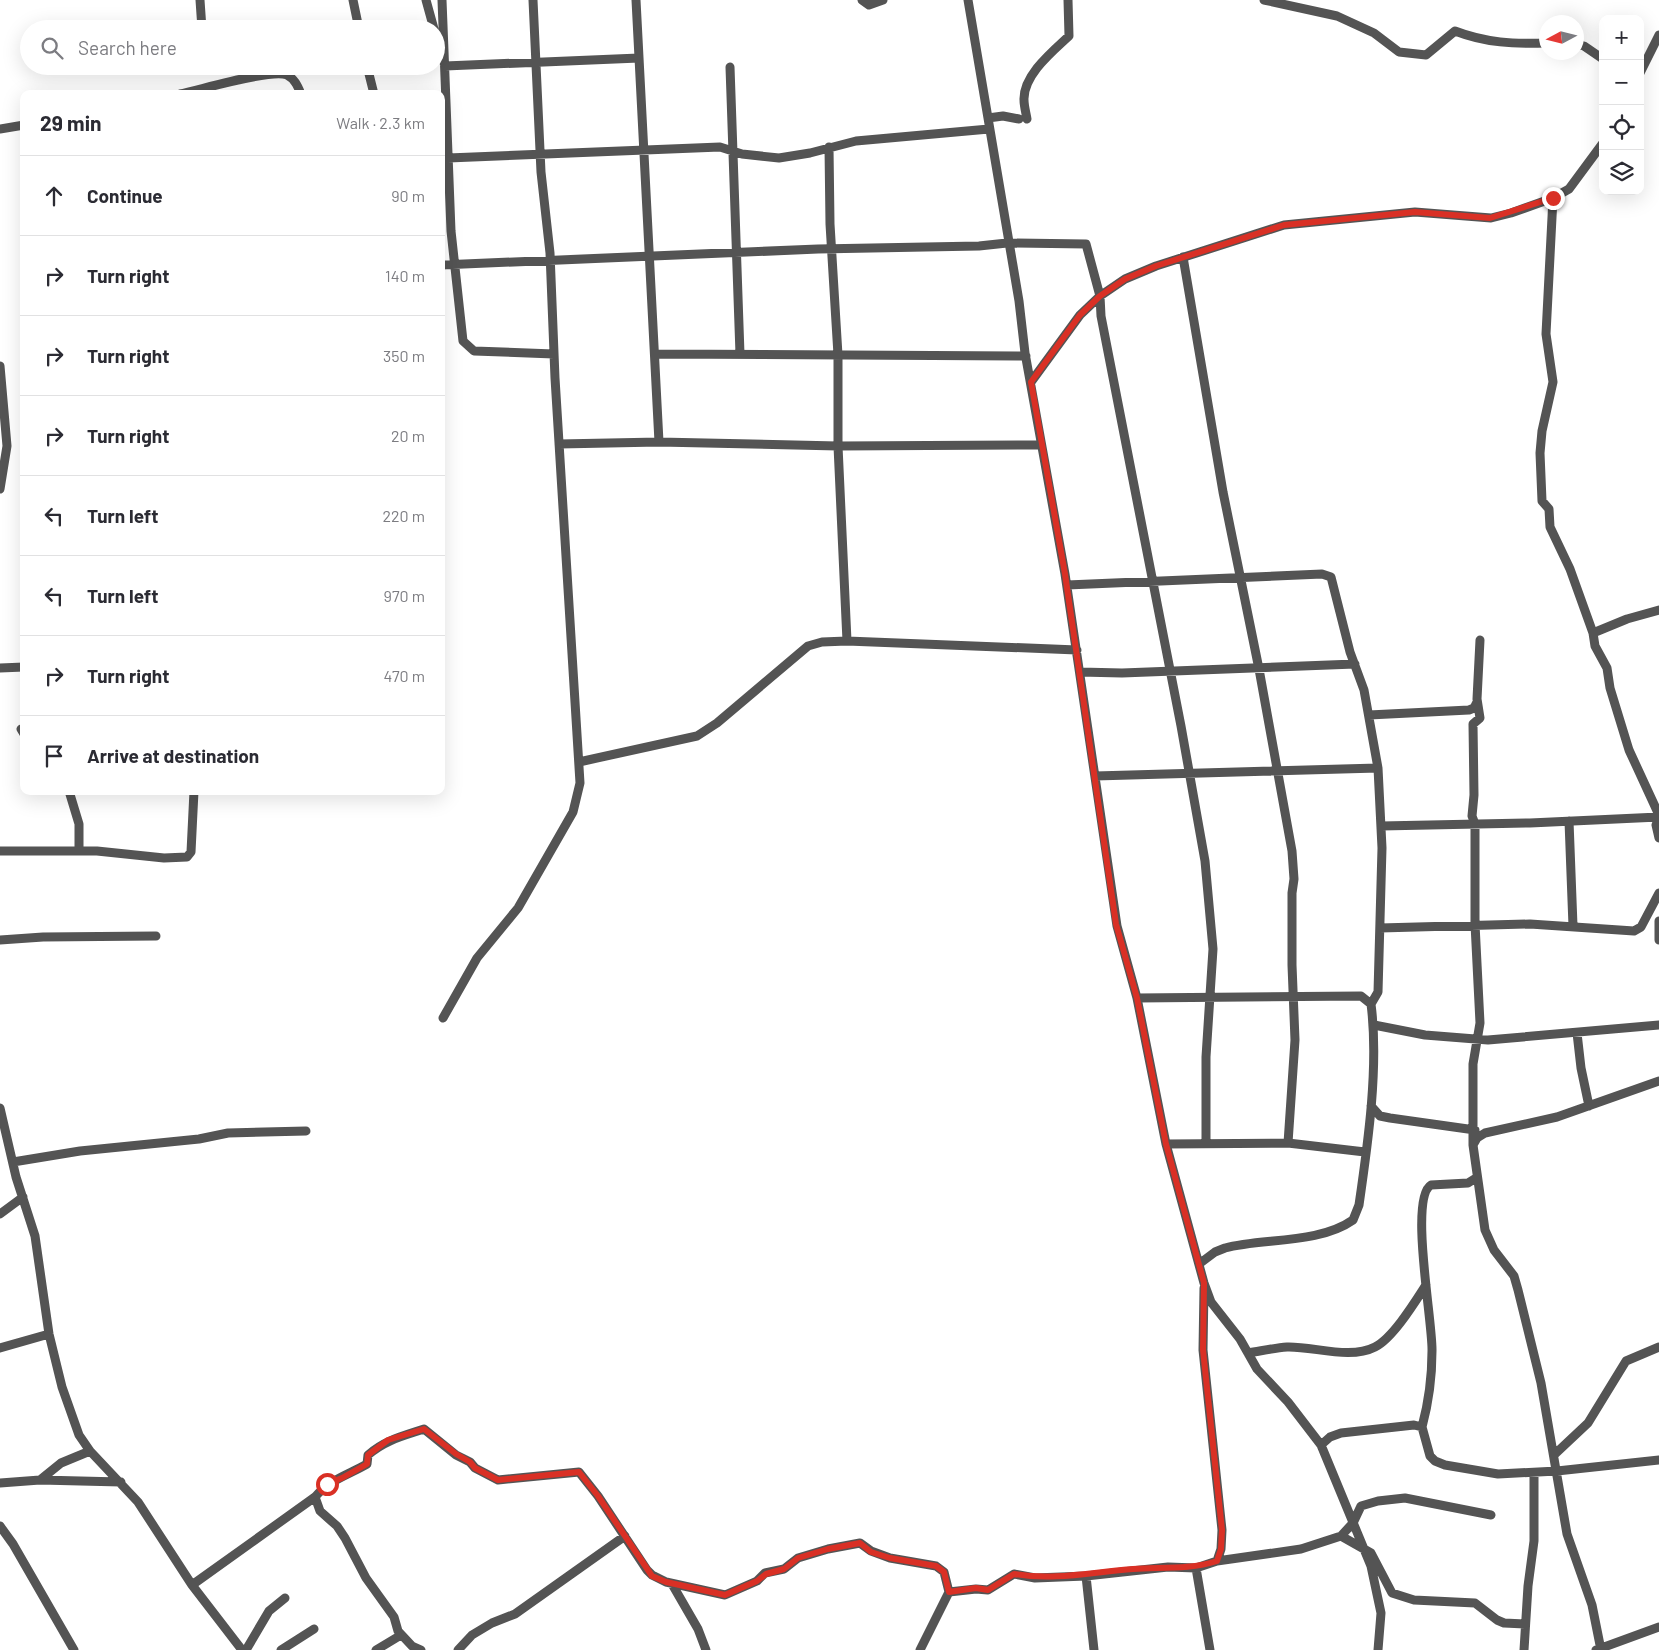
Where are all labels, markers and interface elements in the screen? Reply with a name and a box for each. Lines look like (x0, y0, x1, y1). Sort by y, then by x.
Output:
north arrow (1539, 15, 1584, 60)
map controls (1599, 15, 1644, 195)
button: + (1599, 15, 1644, 60)
search box (20, 20, 445, 75)
icon: search (38, 34, 66, 62)
text: Search here (78, 36, 177, 59)
button: − (1599, 60, 1644, 105)
button: locate (1599, 105, 1644, 150)
text: 29 min (40, 110, 102, 135)
text: Walk · 2.3 km (336, 113, 425, 132)
button: layers (1599, 150, 1644, 195)
icon: ahead (40, 182, 68, 210)
text: Continue (87, 184, 163, 207)
text: 90 m (391, 186, 425, 205)
route end (1542, 187, 1565, 210)
icon: right (40, 262, 68, 290)
text: Turn right (87, 264, 169, 287)
text: 140 m (385, 266, 425, 285)
icon: right (40, 342, 68, 370)
text: Turn right (87, 344, 169, 367)
text: 350 m (383, 346, 425, 365)
icon: right (40, 422, 68, 450)
text: Turn right (87, 424, 169, 447)
text: 20 m (391, 426, 425, 445)
icon: left (40, 502, 68, 530)
text: Turn left (87, 504, 158, 527)
text: 220 m (382, 506, 425, 525)
icon: left (40, 582, 68, 610)
text: Turn left (87, 584, 158, 607)
text: 970 m (384, 586, 425, 605)
icon: right (40, 662, 68, 690)
text: Turn right (87, 664, 169, 687)
text: 470 m (384, 666, 425, 685)
icon: arrive (40, 742, 68, 770)
text: Arrive at destination (87, 744, 259, 767)
route start (316, 1473, 339, 1496)

